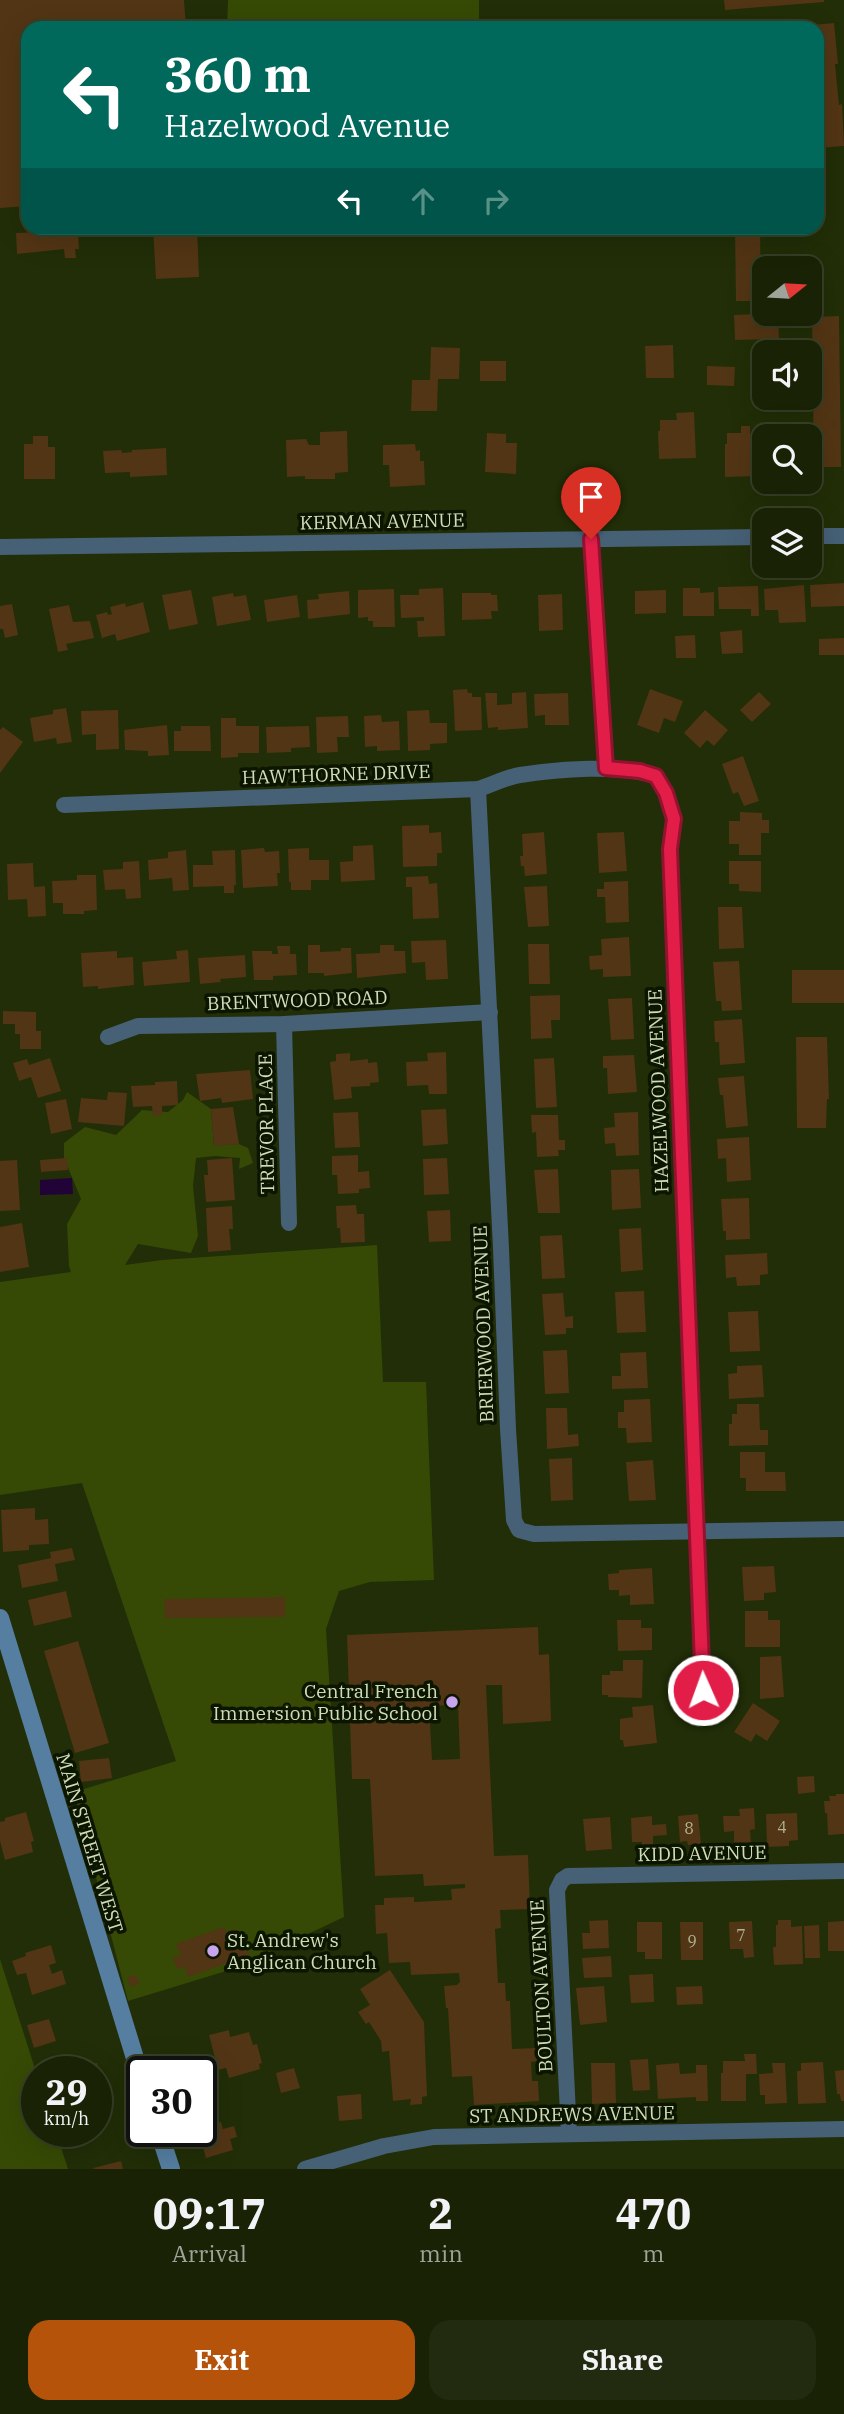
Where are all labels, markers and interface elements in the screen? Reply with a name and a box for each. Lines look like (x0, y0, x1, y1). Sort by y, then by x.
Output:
text: 360 m (164, 42, 311, 105)
icon: left (49, 49, 140, 140)
text: Hazelwood Avenue (164, 104, 450, 146)
icon: left (331, 182, 369, 220)
icon: ahead (404, 182, 442, 220)
icon: right (477, 182, 515, 220)
north arrow (752, 256, 822, 326)
map controls (752, 256, 822, 578)
button: sound (752, 340, 822, 410)
button: search (752, 424, 822, 494)
pin (561, 467, 621, 539)
icon: arrive (572, 478, 610, 516)
street label: KERMAN AVENUE (299, 508, 465, 534)
button: layers (752, 508, 822, 578)
street label: HAWTHORNE DRIVE (241, 759, 431, 789)
street label: BRENTWOOD ROAD (206, 985, 388, 1015)
street label: HAZELWOOD AVENUE (642, 989, 674, 1193)
street label: TREVOR PLACE (253, 1054, 279, 1194)
street label: BRIERWOOD AVENUE (468, 1225, 498, 1423)
position arrow (666, 1653, 740, 1727)
place label: Central French Immersion Public School (213, 1679, 438, 1725)
marker: Central French Immersion Public School (444, 1694, 460, 1710)
street label: MAIN STREET WEST (51, 1750, 129, 1936)
house number: 4 (777, 1817, 787, 1837)
house number: 8 (684, 1818, 694, 1838)
street label: KIDD AVENUE (637, 1840, 767, 1866)
street label: BOULTON AVENUE (524, 1899, 558, 2073)
house number: 7 (736, 1925, 746, 1945)
place label: St. Andrew's Anglican Church (227, 1928, 377, 1974)
house number: 9 (687, 1931, 697, 1951)
marker: St. Andrew's Anglican Church (205, 1943, 221, 1959)
speed limit sign: 30 (126, 2056, 217, 2147)
text: 29 (45, 2069, 88, 2115)
street label: ST ANDREWS AVENUE (469, 2100, 675, 2128)
text: km/h (44, 2107, 89, 2130)
text: 09:17 (153, 2186, 266, 2241)
text: 2 (428, 2186, 454, 2241)
text: 470 (616, 2186, 691, 2241)
text: Arrival (172, 2238, 247, 2268)
text: min (419, 2238, 463, 2268)
text: m (642, 2238, 664, 2268)
button: Exit (28, 2320, 415, 2400)
button: Share (429, 2320, 816, 2400)

